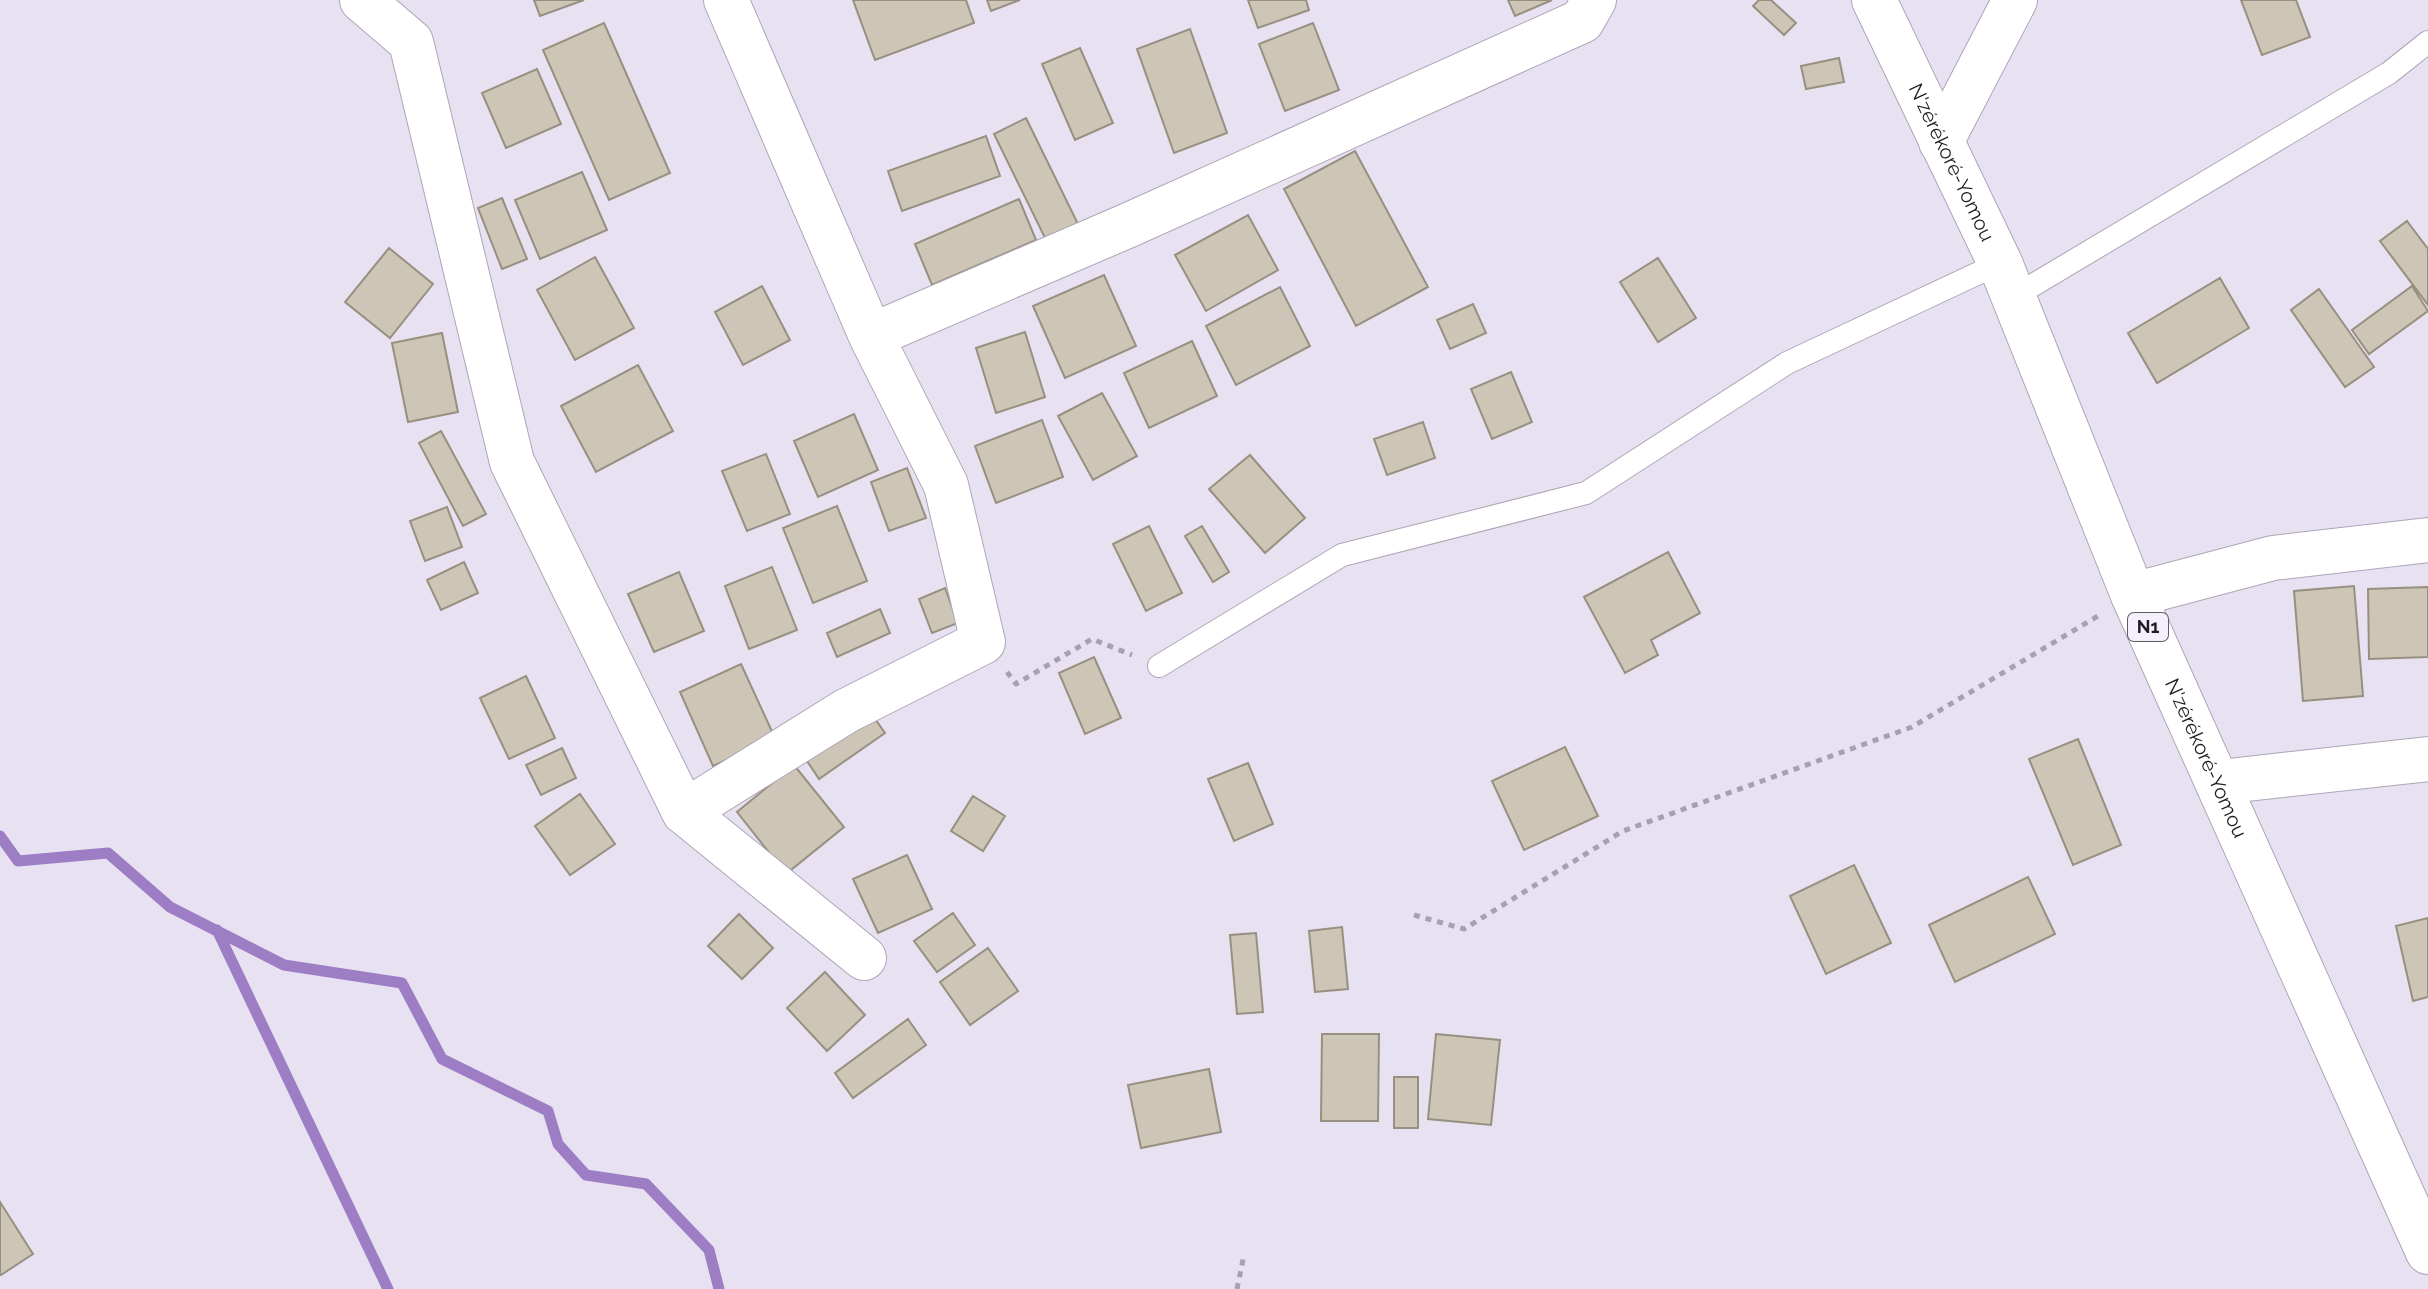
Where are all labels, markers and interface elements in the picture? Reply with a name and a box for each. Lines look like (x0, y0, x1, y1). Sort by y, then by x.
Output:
street label: N'zérékoré-Yomou (1904, 80, 2000, 245)
road number: N1 (2128, 613, 2168, 641)
street label: N'zérékoré-Yomou (2160, 675, 2252, 841)

